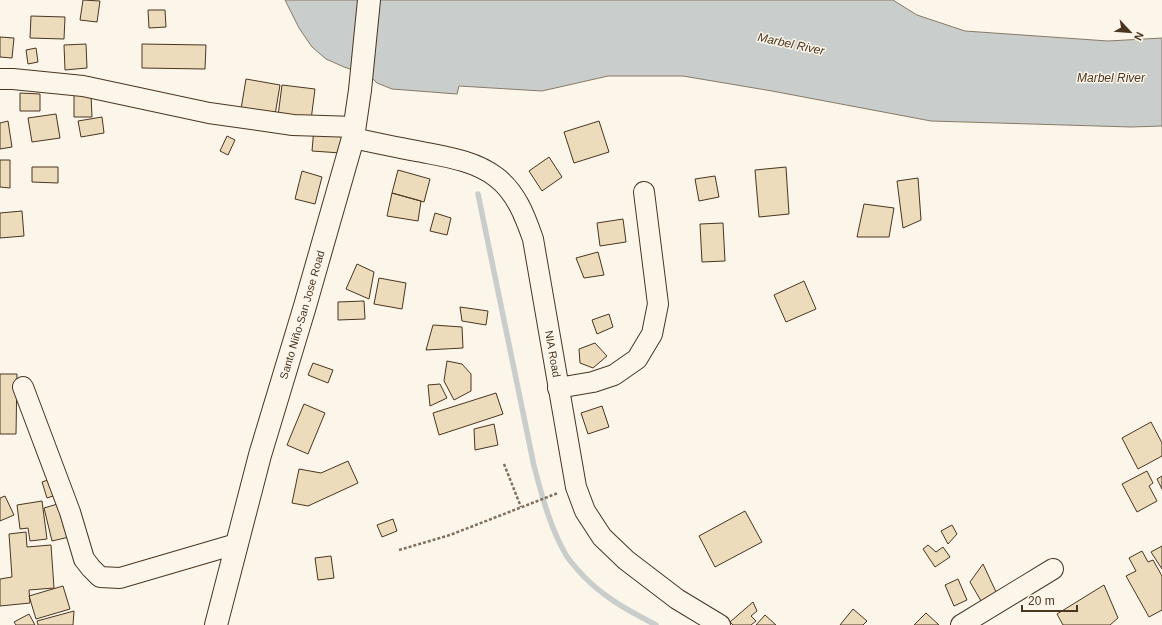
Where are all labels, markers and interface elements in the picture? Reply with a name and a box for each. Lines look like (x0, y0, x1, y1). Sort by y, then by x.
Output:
north arrow (1110, 12, 1150, 52)
water label: Marbel River (756, 30, 827, 58)
text: N (1132, 30, 1146, 43)
water label: Marbel River (1077, 71, 1146, 85)
street label: Santo Niño-San Jose Road (277, 249, 327, 380)
street label: NIA Road (543, 330, 563, 378)
scale bar (1022, 587, 1077, 613)
text: 20 m (1028, 594, 1055, 608)

